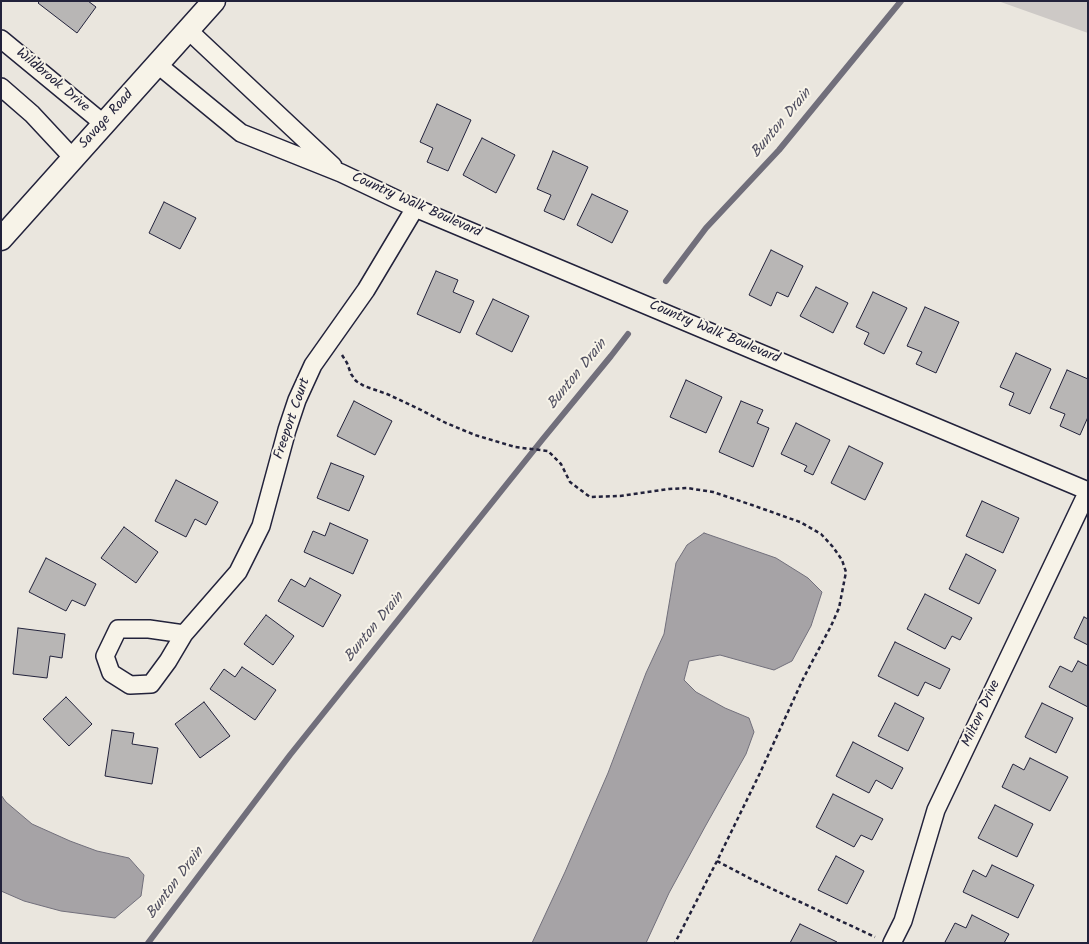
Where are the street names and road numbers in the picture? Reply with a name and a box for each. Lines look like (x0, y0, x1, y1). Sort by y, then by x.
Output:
street label: Wildbrook Drive (12, 45, 92, 117)
street label: Savage Road (76, 87, 138, 153)
street label: Country Walk Boulevard (349, 170, 483, 242)
street label: Country Walk Boulevard (646, 298, 782, 368)
street label: Freeport Court (271, 376, 315, 462)
street label: Milton Drive (959, 678, 1005, 750)

